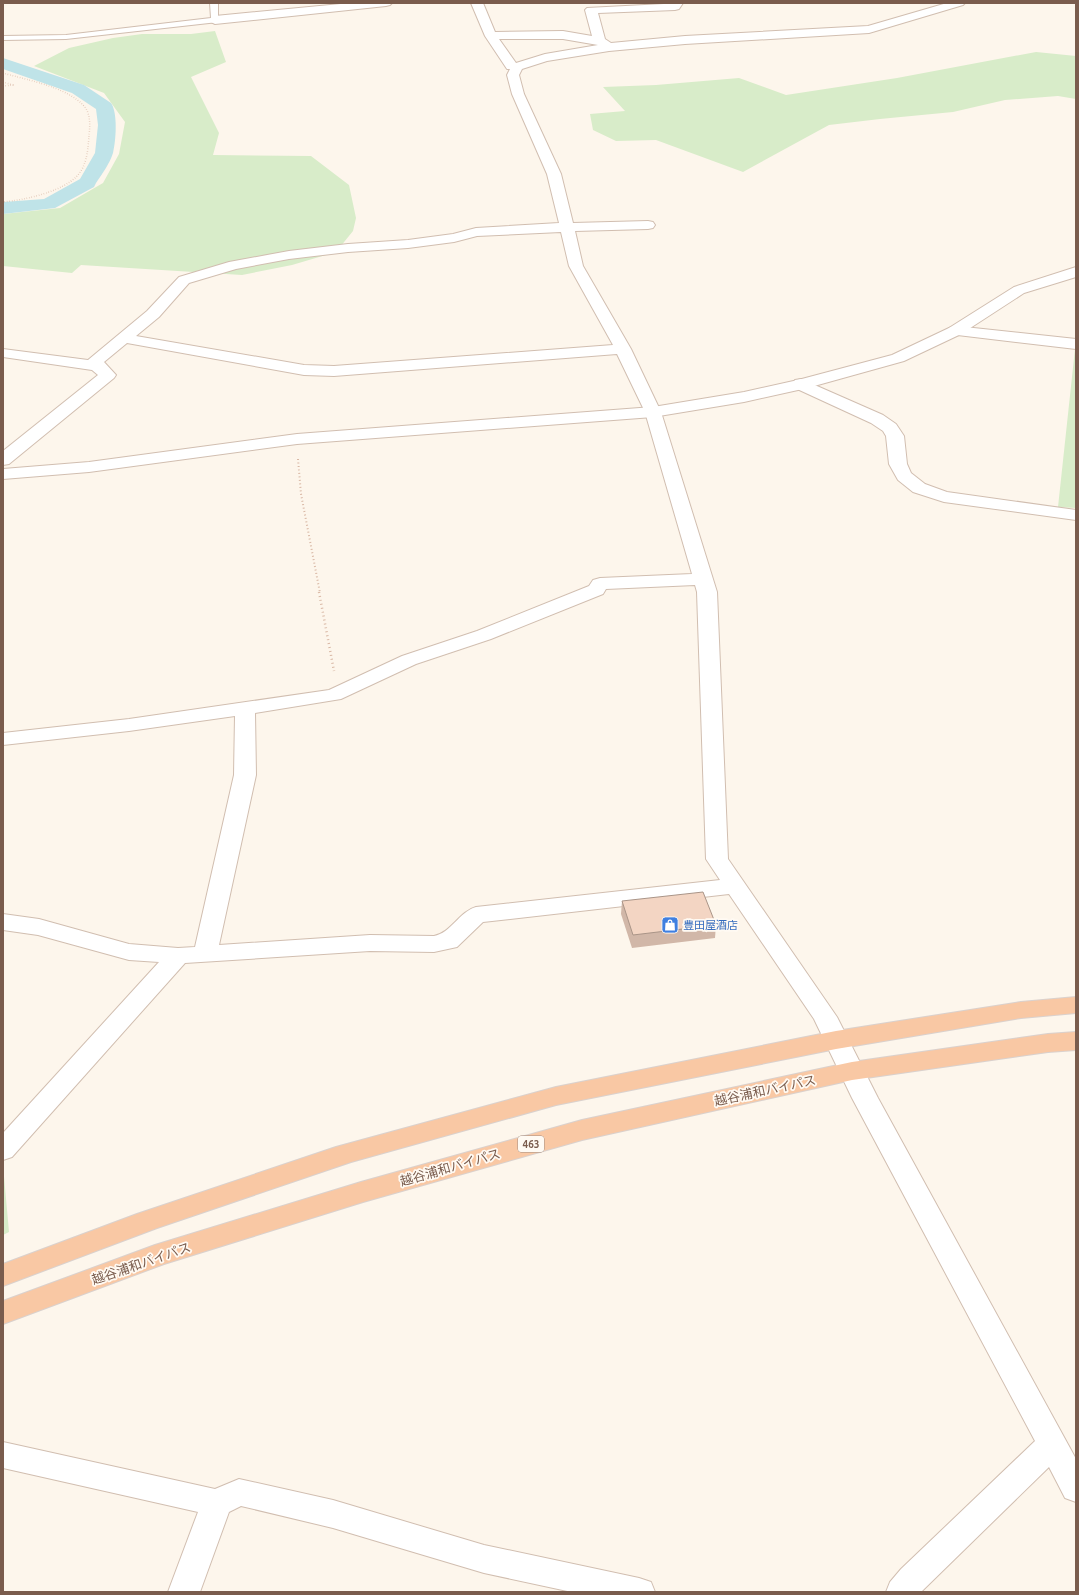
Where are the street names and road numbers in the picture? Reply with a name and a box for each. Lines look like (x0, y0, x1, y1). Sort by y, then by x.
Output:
street label: 越谷浦和バイパス (713, 1072, 817, 1108)
road number: 463 (518, 1136, 544, 1152)
street label: 越谷浦和バイパス (398, 1146, 502, 1188)
street label: 越谷浦和バイパス (90, 1239, 192, 1287)

